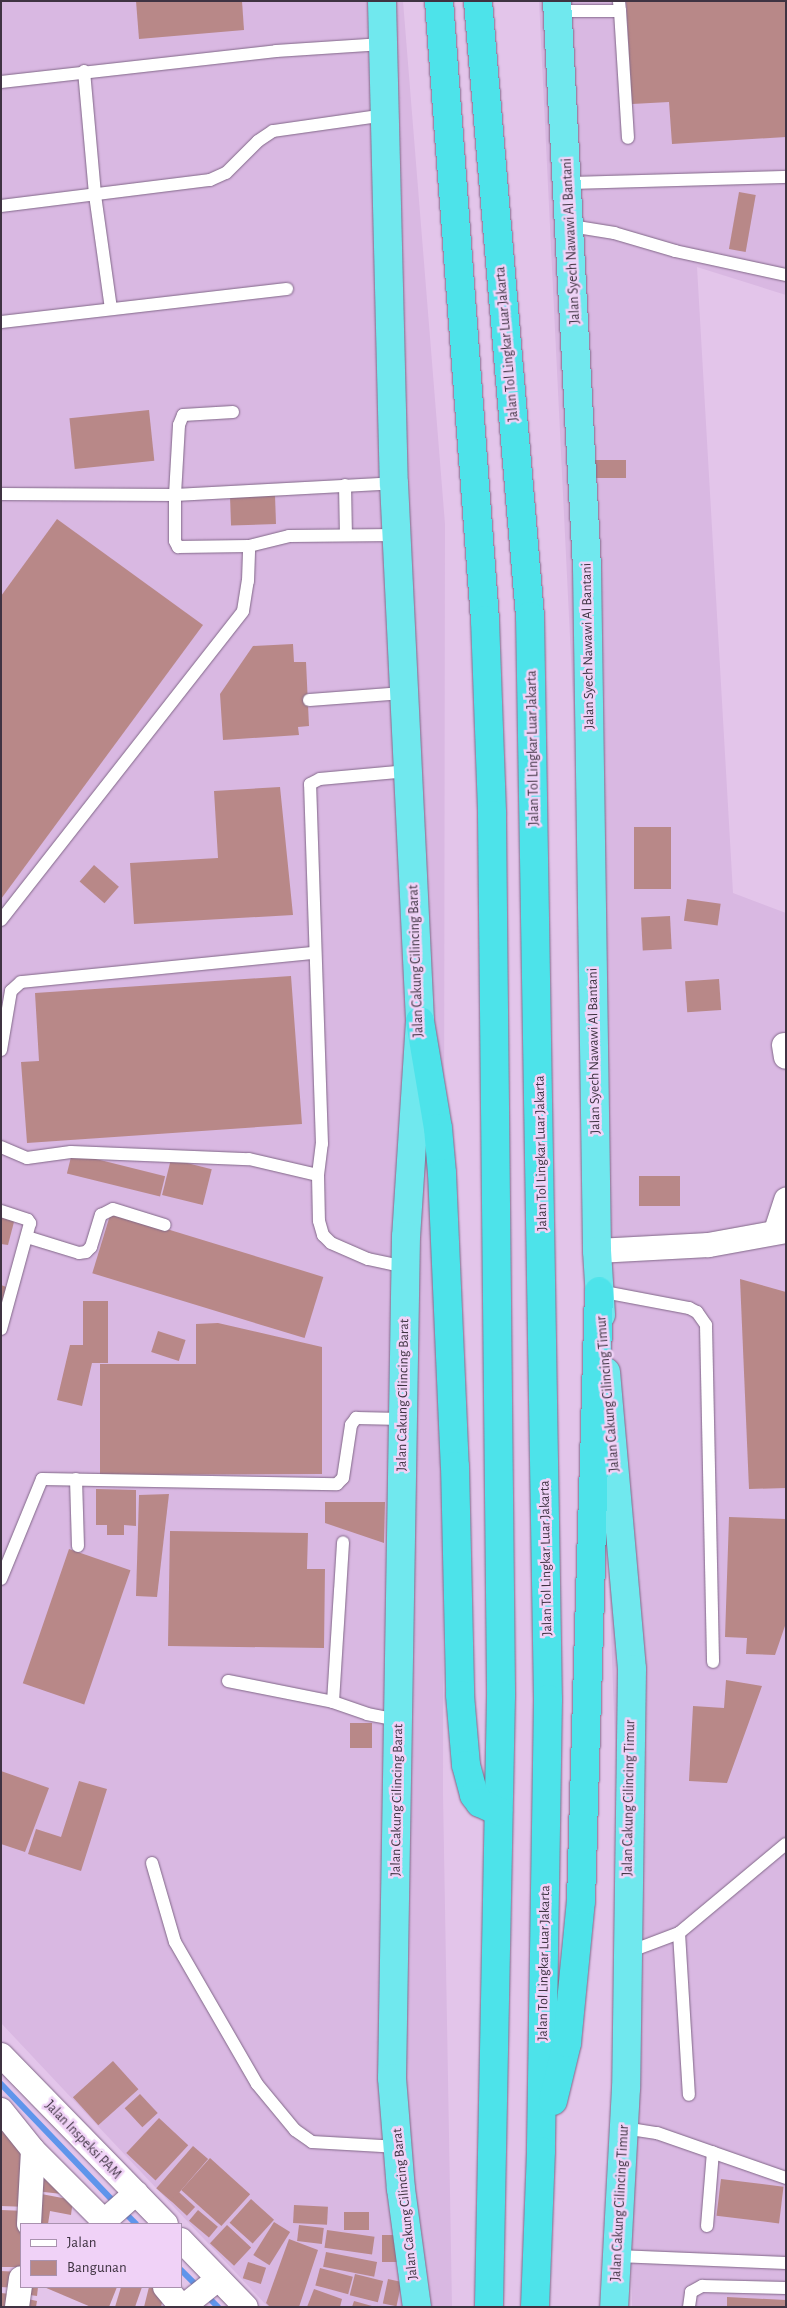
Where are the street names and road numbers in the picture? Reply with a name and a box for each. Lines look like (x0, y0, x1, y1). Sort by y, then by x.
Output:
street label: Jalan Syech Nawawi Al Bantani (558, 158, 584, 324)
street label: Jalan Tol Lingkar Luar Jakarta (492, 266, 522, 422)
street label: Jalan Syech Nawawi Al Bantani (578, 563, 598, 729)
street label: Jalan Tol Lingkar Luar Jakarta (523, 670, 543, 826)
street label: Jalan Cakung Cilincing Barat (405, 885, 427, 1037)
street label: Jalan Syech Nawawi Al Bantani (584, 968, 604, 1134)
street label: Jalan Tol Lingkar Luar Jakarta (531, 1075, 551, 1231)
street label: Jalan Cakung Cilincing Timur (593, 1315, 623, 1473)
street label: Jalan Cakung Cilincing Barat (393, 1319, 413, 1471)
street label: Jalan Tol Lingkar Luar Jakarta (536, 1480, 556, 1636)
street label: Jalan Cakung Cilincing Timur (619, 1720, 639, 1876)
street label: Jalan Cakung Cilincing Barat (387, 1724, 407, 1876)
street label: Jalan Tol Lingkar Luar Jakarta (534, 1885, 554, 2041)
street label: Jalan Inspeksi PAM (41, 2097, 125, 2183)
street label: Jalan Cakung Cilincing Timur (608, 2125, 632, 2281)
street label: Jalan Cakung Cilincing Barat (389, 2127, 421, 2281)

